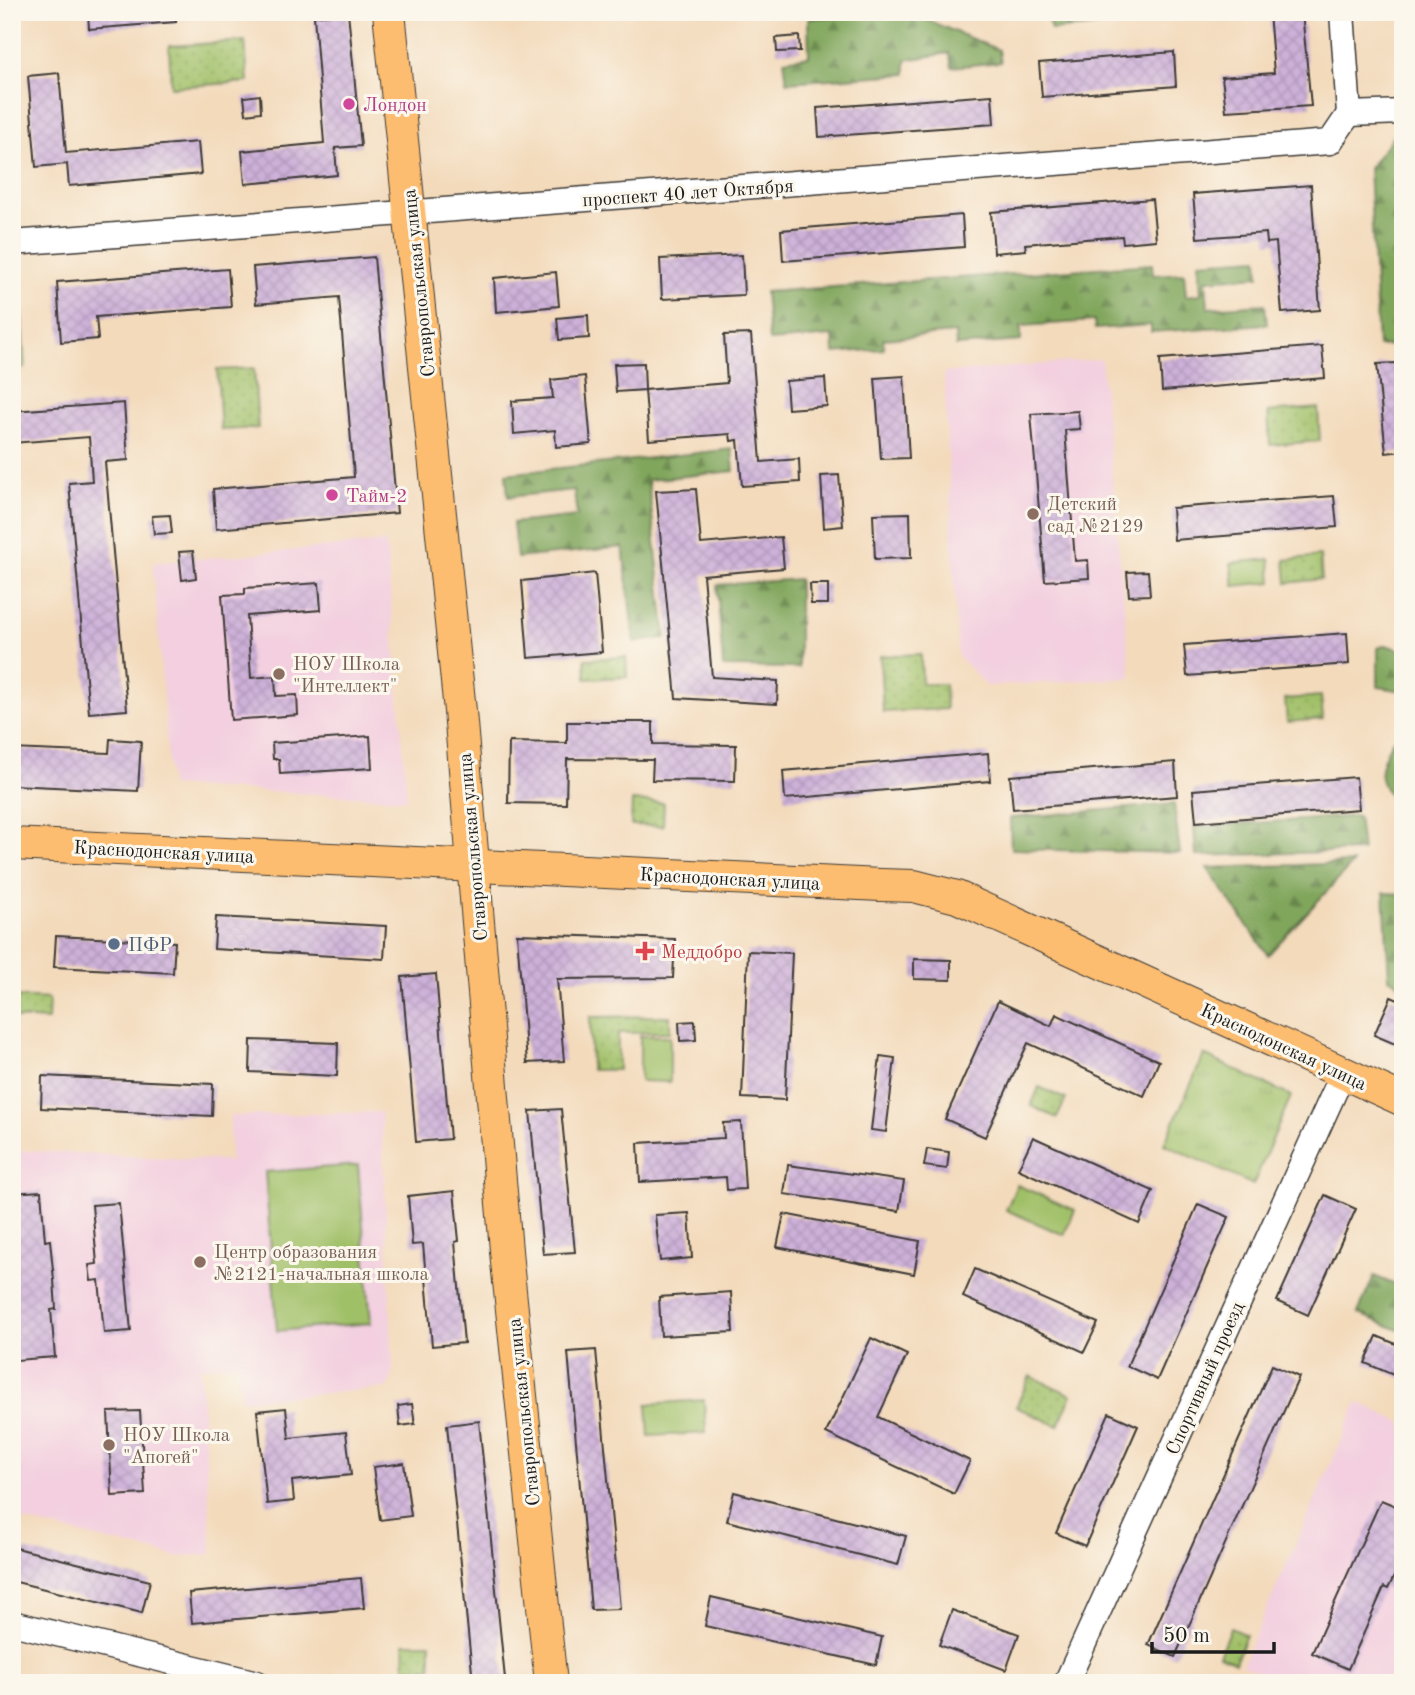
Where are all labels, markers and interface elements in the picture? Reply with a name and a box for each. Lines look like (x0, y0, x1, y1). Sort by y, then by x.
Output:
marker: Лондон (341, 96, 357, 112)
place label: Лондон (363, 97, 427, 116)
street label: проспект 40 лет Октября (582, 178, 795, 211)
street label: Ставропольская улица (401, 187, 440, 378)
marker: Тайм-2 (324, 487, 340, 503)
place label: Тайм-2 (346, 488, 407, 507)
place label: Детский сад №2129 (1047, 496, 1144, 537)
marker: Детский сад №2129 (1025, 506, 1041, 522)
place label: НОУ Школа "Интеллект" (293, 656, 401, 697)
marker: НОУ Школа "Интеллект" (271, 666, 287, 682)
street label: Ставропольская улица (457, 751, 492, 942)
street label: Краснодонская улица (73, 839, 255, 868)
street label: Краснодонская улица (639, 866, 821, 895)
marker: ПФР (106, 936, 122, 952)
place label: ПФР (128, 937, 172, 956)
marker: Меддобро (635, 941, 655, 961)
place label: Меддобро (661, 944, 742, 963)
street label: Краснодонская улица (1197, 1001, 1369, 1095)
place label: Центр образования №2121-начальная школа (214, 1244, 430, 1285)
marker: Центр образования №2121-начальная школа (192, 1254, 208, 1270)
street label: Спортивный проезд (1164, 1299, 1249, 1458)
street label: Ставропольская улица (506, 1316, 545, 1507)
place label: НОУ Школа "Апогей" (123, 1427, 231, 1468)
marker: НОУ Школа "Апогей" (101, 1437, 117, 1453)
scale bar (1152, 1611, 1275, 1655)
text: 50 m (1163, 1626, 1210, 1647)

